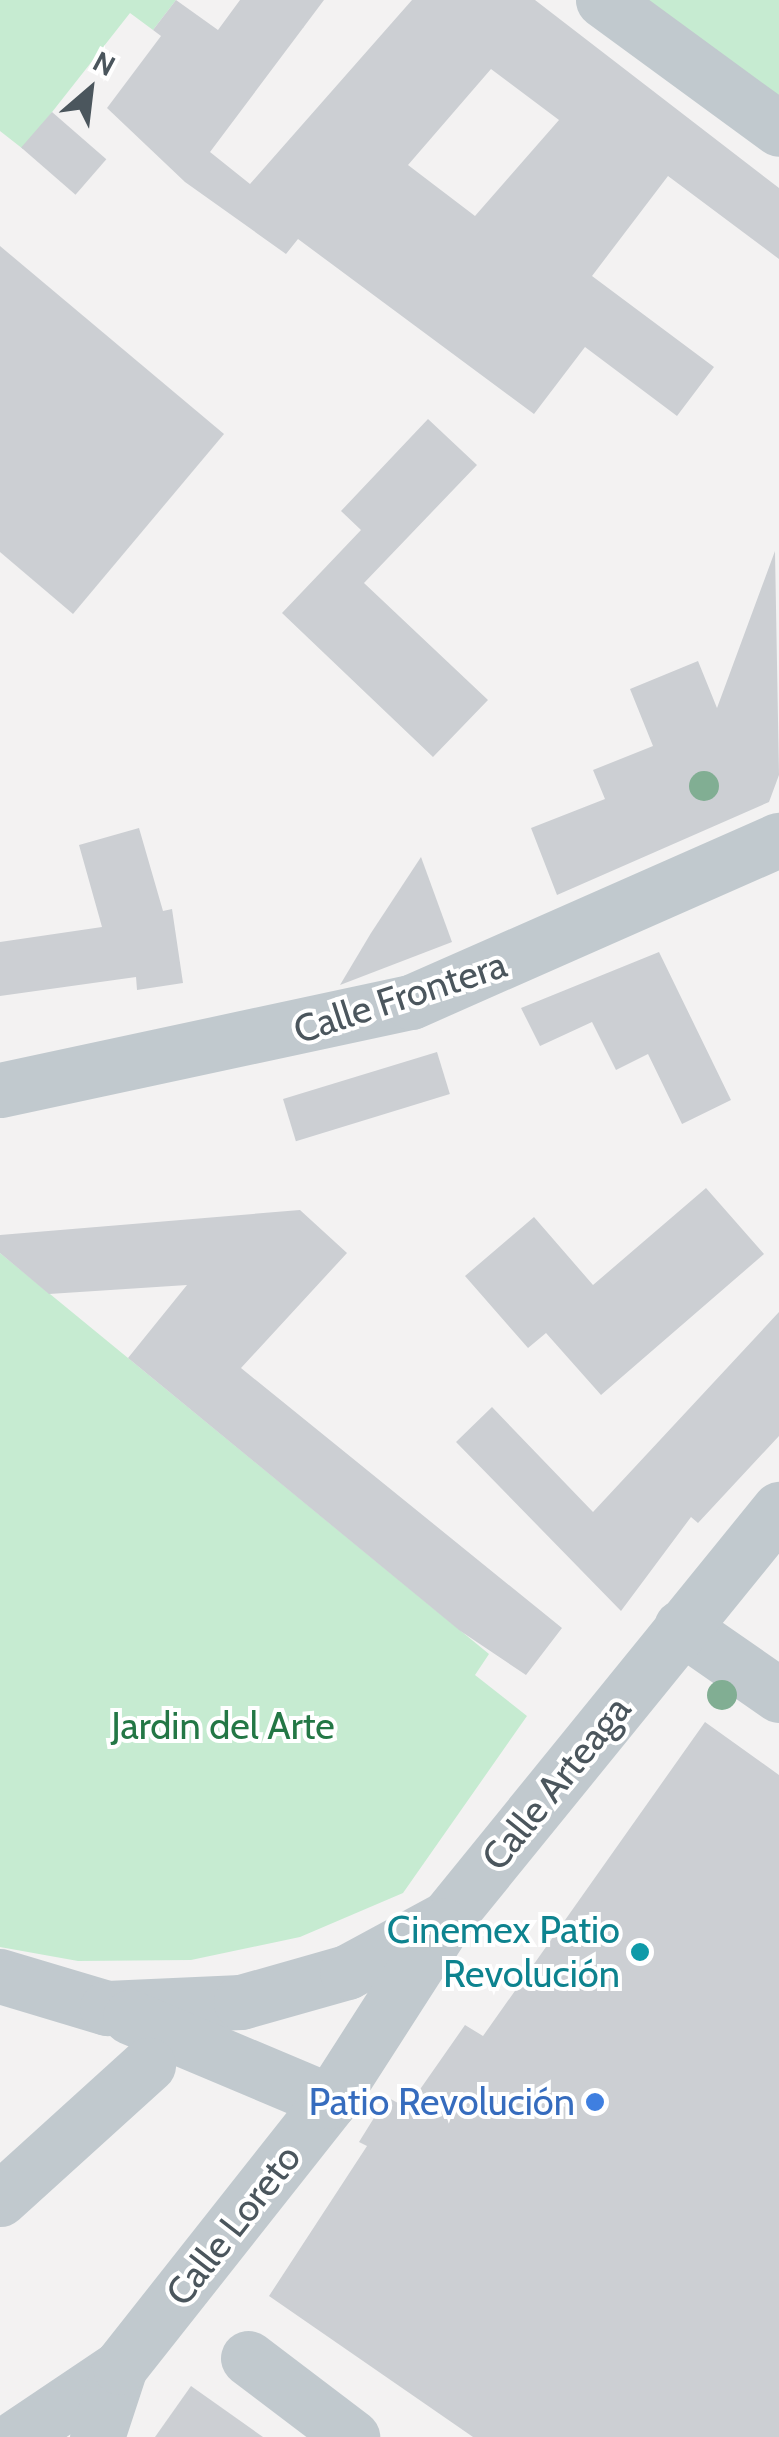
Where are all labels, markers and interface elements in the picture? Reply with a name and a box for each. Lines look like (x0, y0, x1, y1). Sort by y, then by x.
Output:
north arrow (40, 40, 140, 140)
text: N (87, 44, 121, 83)
street label: Calle Frontera (288, 941, 512, 1053)
street label: Calle Arteaga (472, 1687, 640, 1879)
park label: Jardin del Arte (111, 1703, 335, 1749)
place label: Cinemex Patio Revolución (387, 1907, 620, 1996)
marker: Cinemex Patio Revolución (629, 1941, 651, 1963)
place label: Patio Revolución (309, 2079, 575, 2125)
marker: Patio Revolución (584, 2091, 606, 2113)
street label: Calle Loreto (156, 2136, 310, 2314)

